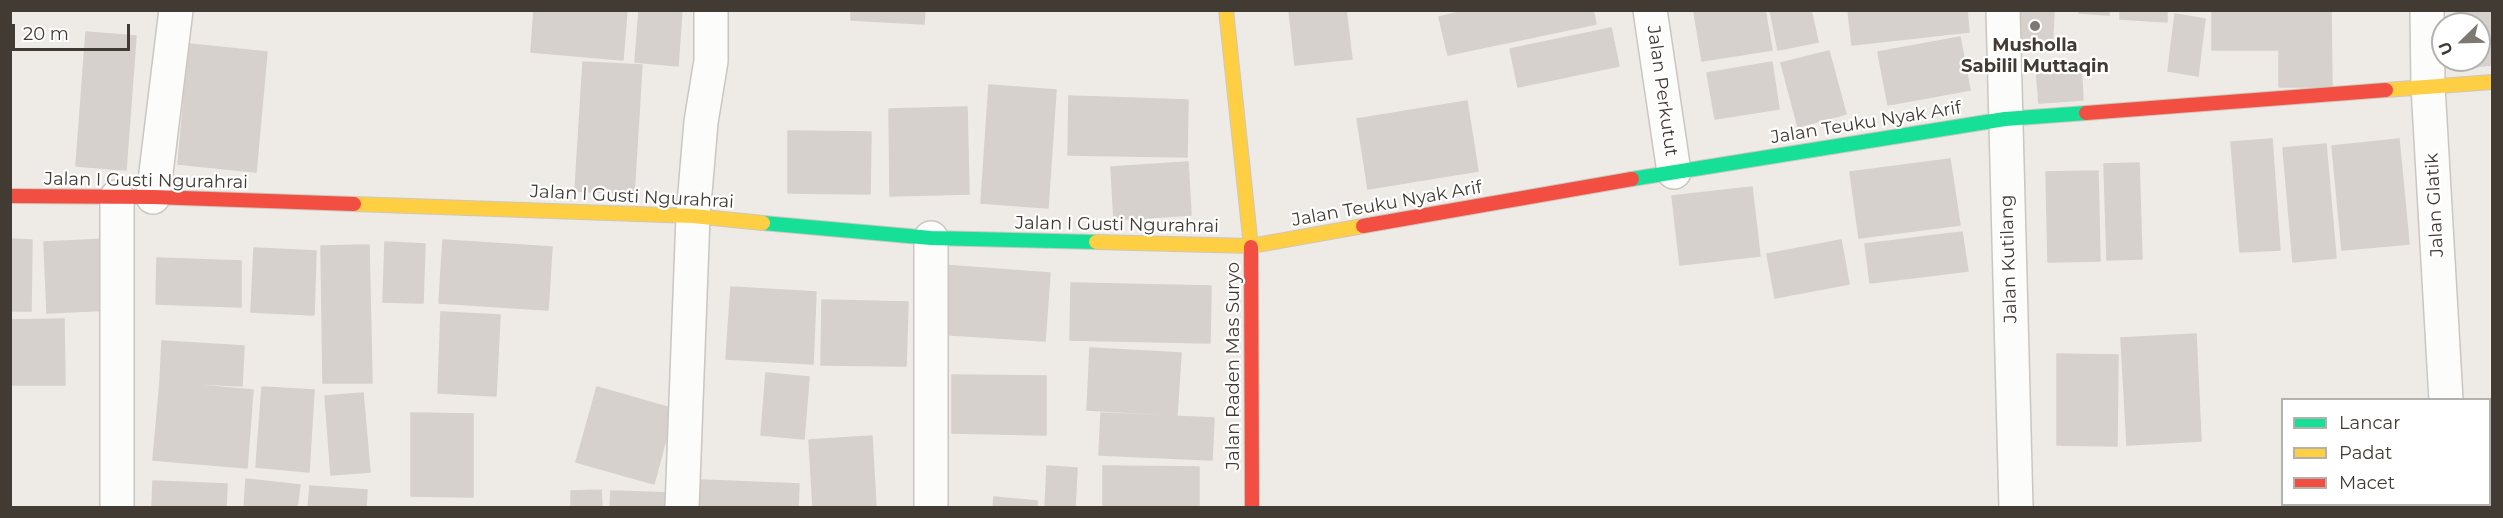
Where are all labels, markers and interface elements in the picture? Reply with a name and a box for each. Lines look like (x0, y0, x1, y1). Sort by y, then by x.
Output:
scale bar (15, 12, 134, 50)
north arrow (2431, 12, 2491, 72)
marker: Musholla Sabilil Muttaqin (2028, 19, 2042, 33)
text: 20 m (23, 23, 69, 45)
street label: Jalan Perkutut (1642, 24, 1682, 158)
place label: Musholla Sabilil Muttaqin (1961, 35, 2109, 78)
text: U (2435, 39, 2457, 58)
street label: Jalan Teuku Nyak Arif (1769, 97, 1963, 149)
street label: Jalan Glatik (2421, 152, 2449, 258)
street label: Jalan I Gusti Ngurahrai (44, 168, 248, 194)
street label: Jalan Teuku Nyak Arif (1290, 177, 1484, 231)
street label: Jalan I Gusti Ngurahrai (530, 181, 734, 213)
street label: Jalan Kutilang (1996, 194, 2022, 324)
street label: Jalan I Gusti Ngurahrai (1015, 212, 1219, 238)
street label: Jalan Raden Mas Suryo (1223, 262, 1245, 470)
legend (2281, 398, 2491, 506)
text: Lancar (2339, 412, 2400, 434)
text: Padat (2339, 442, 2392, 464)
text: Macet (2339, 472, 2395, 494)

